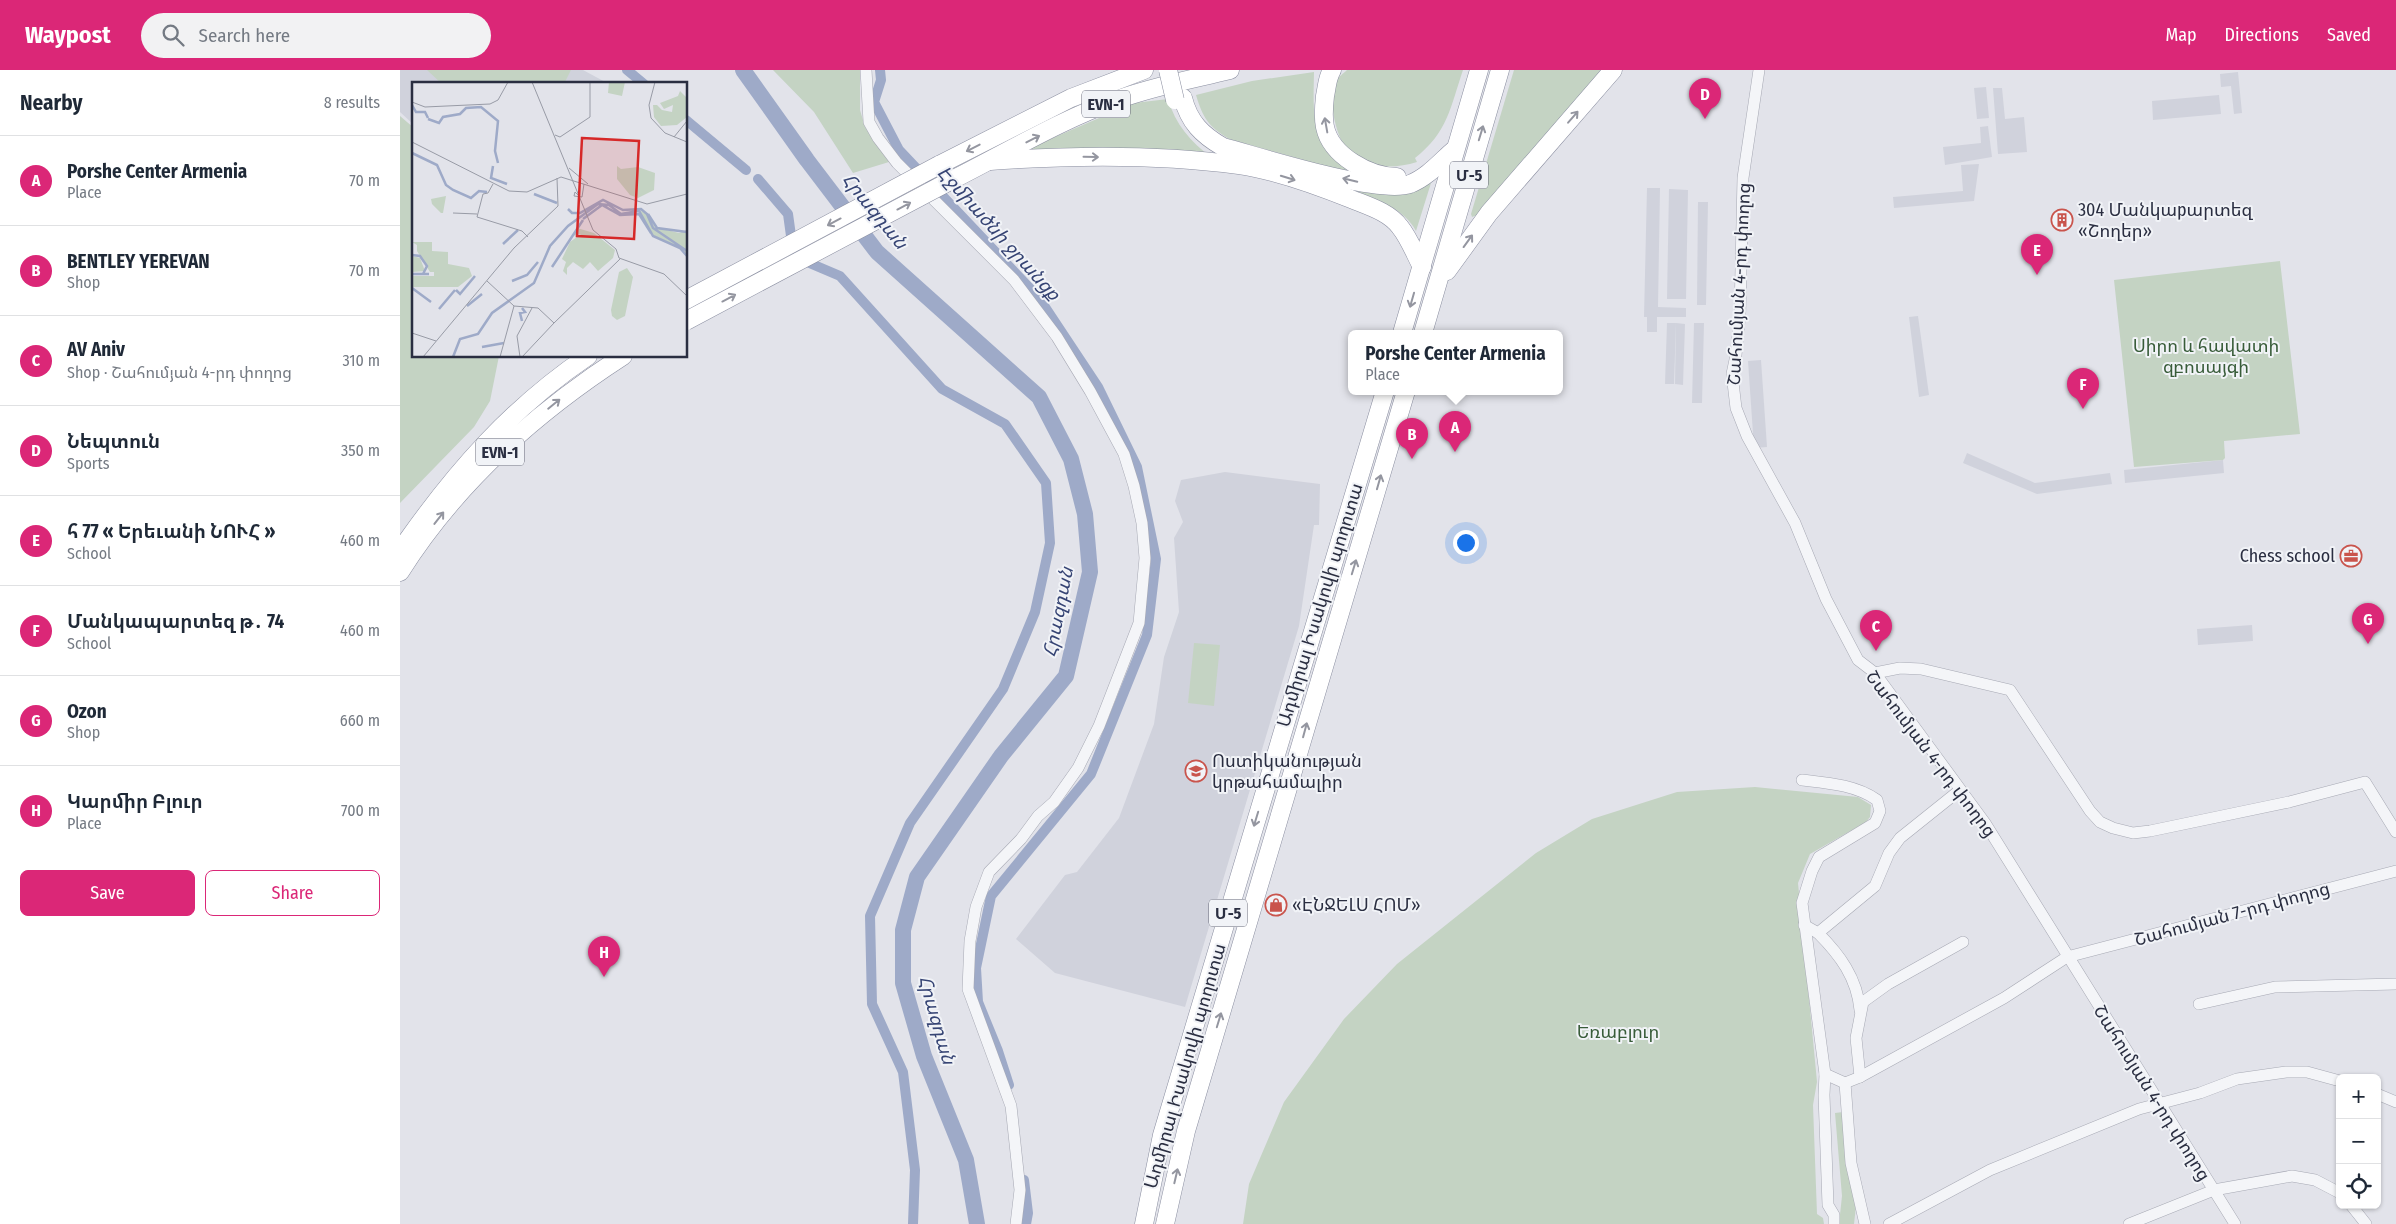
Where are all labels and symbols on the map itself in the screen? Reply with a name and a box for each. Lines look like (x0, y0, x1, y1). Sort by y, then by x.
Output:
pin: D (1689, 78, 1721, 119)
inset map (412, 82, 688, 358)
road number: EVN-1 (1082, 90, 1130, 118)
one-way arrow (1567, 111, 1578, 124)
one-way arrow (1321, 117, 1330, 133)
one-way arrow (1477, 126, 1487, 142)
one-way arrow (1025, 134, 1040, 143)
one-way arrow (965, 143, 980, 153)
one-way arrow (1083, 153, 1099, 162)
water label: Էջմիածնի ջրանցք (932, 161, 1066, 306)
road number: Մ-5 (1450, 162, 1488, 188)
water label: Հրազդան (837, 168, 914, 255)
one-way arrow (1279, 174, 1295, 184)
one-way arrow (1342, 174, 1358, 184)
street label: Շահումյան 4-րդ փողոց (1723, 182, 1755, 386)
place label: 304 Մանկաpարտեզ «Շողեր» (2078, 199, 2253, 242)
one-way arrow (896, 200, 911, 210)
building icon: 304 Մանկաpարտեզ «Շողեր» (2050, 208, 2074, 232)
one-way arrow (827, 217, 842, 227)
pin: E (2021, 234, 2053, 275)
one-way arrow (1462, 235, 1473, 248)
one-way arrow (1406, 292, 1416, 308)
one-way arrow (722, 293, 737, 303)
park label: Սիրո և հավատի զբոսայգի (2133, 335, 2279, 378)
pin: F (2067, 368, 2099, 409)
one-way arrow (547, 399, 560, 410)
pin: A (1439, 411, 1471, 452)
pin: B (1396, 418, 1428, 459)
road number: EVN-1 (476, 438, 524, 466)
one-way arrow (1374, 475, 1384, 491)
street label: Ադմիրալ Իսակովի պողոտա (1272, 480, 1368, 730)
one-way arrow (433, 512, 444, 525)
your location (1453, 530, 1479, 556)
office icon: Chess school (2339, 544, 2363, 568)
place label: Chess school (2240, 545, 2335, 567)
one-way arrow (1349, 559, 1359, 575)
water label: Հրազդան (1038, 564, 1078, 659)
pin: G (2352, 603, 2384, 644)
pin: C (1860, 610, 1892, 651)
street label: Շահումյան 4-րդ փողոց (1861, 666, 2001, 842)
one-way arrow (1300, 722, 1310, 738)
place label: Ոստիկանության կրթահամալիր (1212, 750, 1362, 793)
school or university icon: Ոստիկանության կրթահամալիր (1184, 759, 1208, 783)
one-way arrow (1251, 810, 1261, 826)
street label: Շահումյան 7-րդ փողոց (2132, 877, 2332, 951)
shop icon: «ԷՆՋԵԼՍ ՀՈՄ» (1264, 893, 1288, 917)
place label: «ԷՆՋԵԼՍ ՀՈՄ» (1292, 894, 1421, 916)
road number: Մ-5 (1209, 900, 1247, 926)
pin: H (588, 936, 620, 977)
street label: Ադմիրալ Իսակովի պողոտա (1139, 941, 1231, 1191)
water label: Հրազդան (913, 973, 961, 1068)
street label: Շահումյան 4-րդ փողոց (2089, 1001, 2215, 1185)
one-way arrow (1215, 1012, 1225, 1028)
park label: Եռաբլուր (1577, 1021, 1659, 1043)
one-way arrow (1172, 1169, 1181, 1185)

